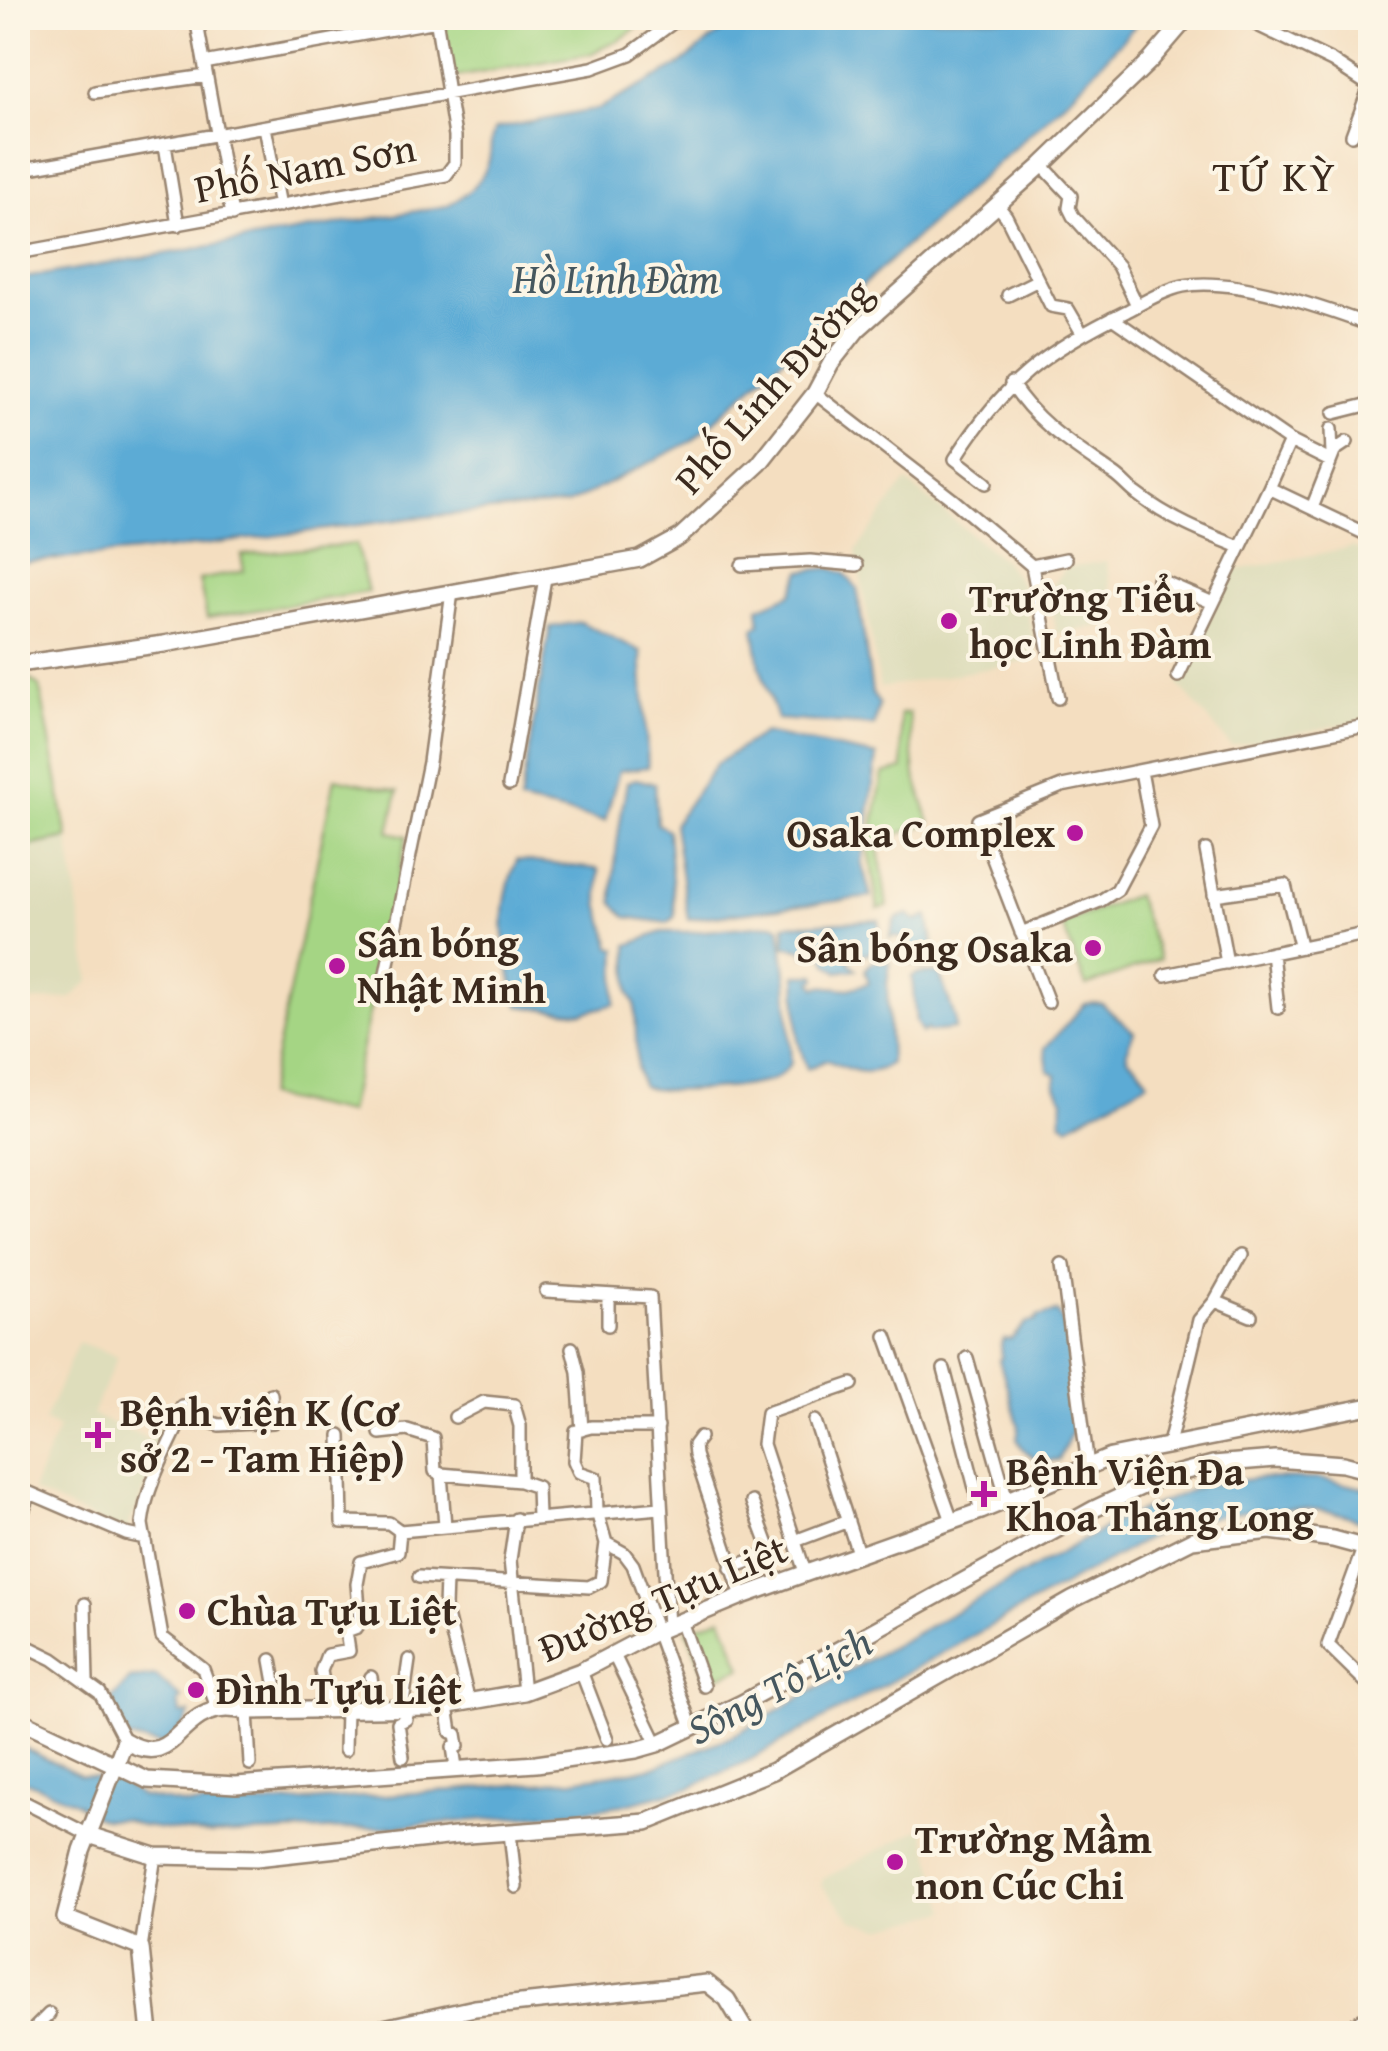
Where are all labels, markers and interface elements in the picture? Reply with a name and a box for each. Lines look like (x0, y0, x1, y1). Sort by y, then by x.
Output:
street label: Phố Nam Sơn (189, 117, 420, 218)
district label: TỨ KỲ (1213, 145, 1337, 206)
water label: Hồ Linh Đàm (512, 247, 719, 308)
street label: Phố Linh Đường (660, 265, 886, 506)
place label: Trường Tiểu học Linh Đàm (969, 568, 1211, 673)
marker: Trường Tiểu học Linh Đàm (938, 610, 960, 632)
place label: Osaka Complex (787, 803, 1055, 862)
marker: Osaka Complex (1064, 822, 1086, 844)
place label: Sân bóng Nhật Minh (357, 913, 546, 1018)
place label: Sân bóng Osaka (796, 918, 1073, 977)
marker: Sân bóng Osaka (1082, 937, 1104, 959)
marker: Sân bóng Nhật Minh (326, 955, 348, 977)
place label: Bệnh viện K (Cơ sở 2 - Tam Hiệp) (120, 1382, 405, 1487)
marker: Bệnh viện K (Cơ sở 2 - Tam Hiệp) (85, 1422, 111, 1448)
place label: Bệnh Viện Đa Khoa Thăng Long (1006, 1441, 1314, 1546)
marker: Bệnh Viện Đa Khoa Thăng Long (971, 1481, 997, 1507)
street label: Đường Tựu Liệt (529, 1519, 796, 1676)
place label: Chùa Tựu Liệt (207, 1581, 457, 1640)
marker: Chùa Tựu Liệt (176, 1600, 198, 1622)
water label: Sông Tô Lịch (675, 1610, 882, 1759)
place label: Đình Tựu Liệt (216, 1660, 462, 1719)
marker: Đình Tựu Liệt (185, 1679, 207, 1701)
place label: Trường Mầm non Cúc Chi (915, 1809, 1152, 1914)
marker: Trường Mầm non Cúc Chi (884, 1851, 906, 1873)

